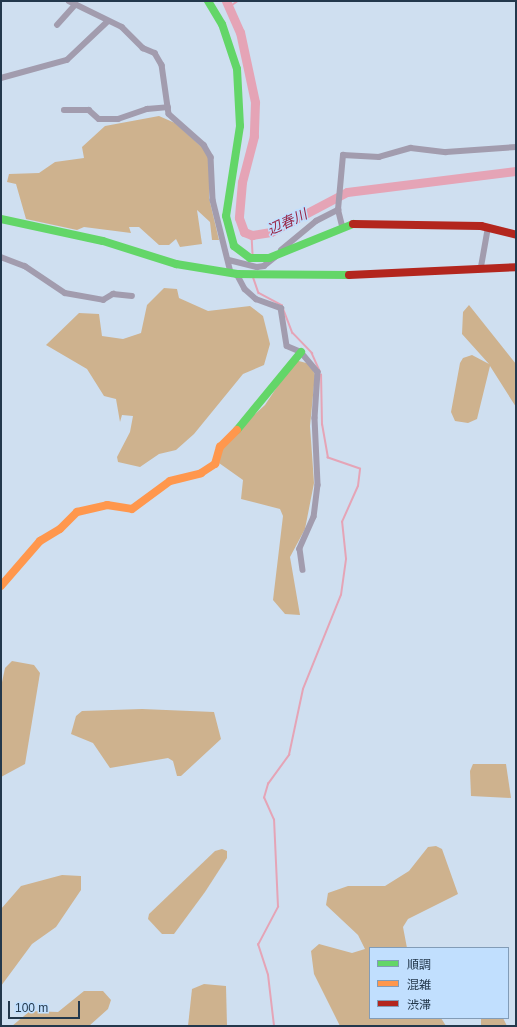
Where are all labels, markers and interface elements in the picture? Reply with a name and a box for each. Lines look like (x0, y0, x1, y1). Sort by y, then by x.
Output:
water label: 辺春川 (264, 206, 310, 238)
legend (369, 947, 509, 1019)
text: 順調 (407, 958, 431, 972)
text: 混雑 (407, 978, 431, 992)
scale bar (10, 993, 82, 1019)
text: 渋滞 (407, 998, 431, 1012)
text: 100 m (15, 1001, 48, 1015)

